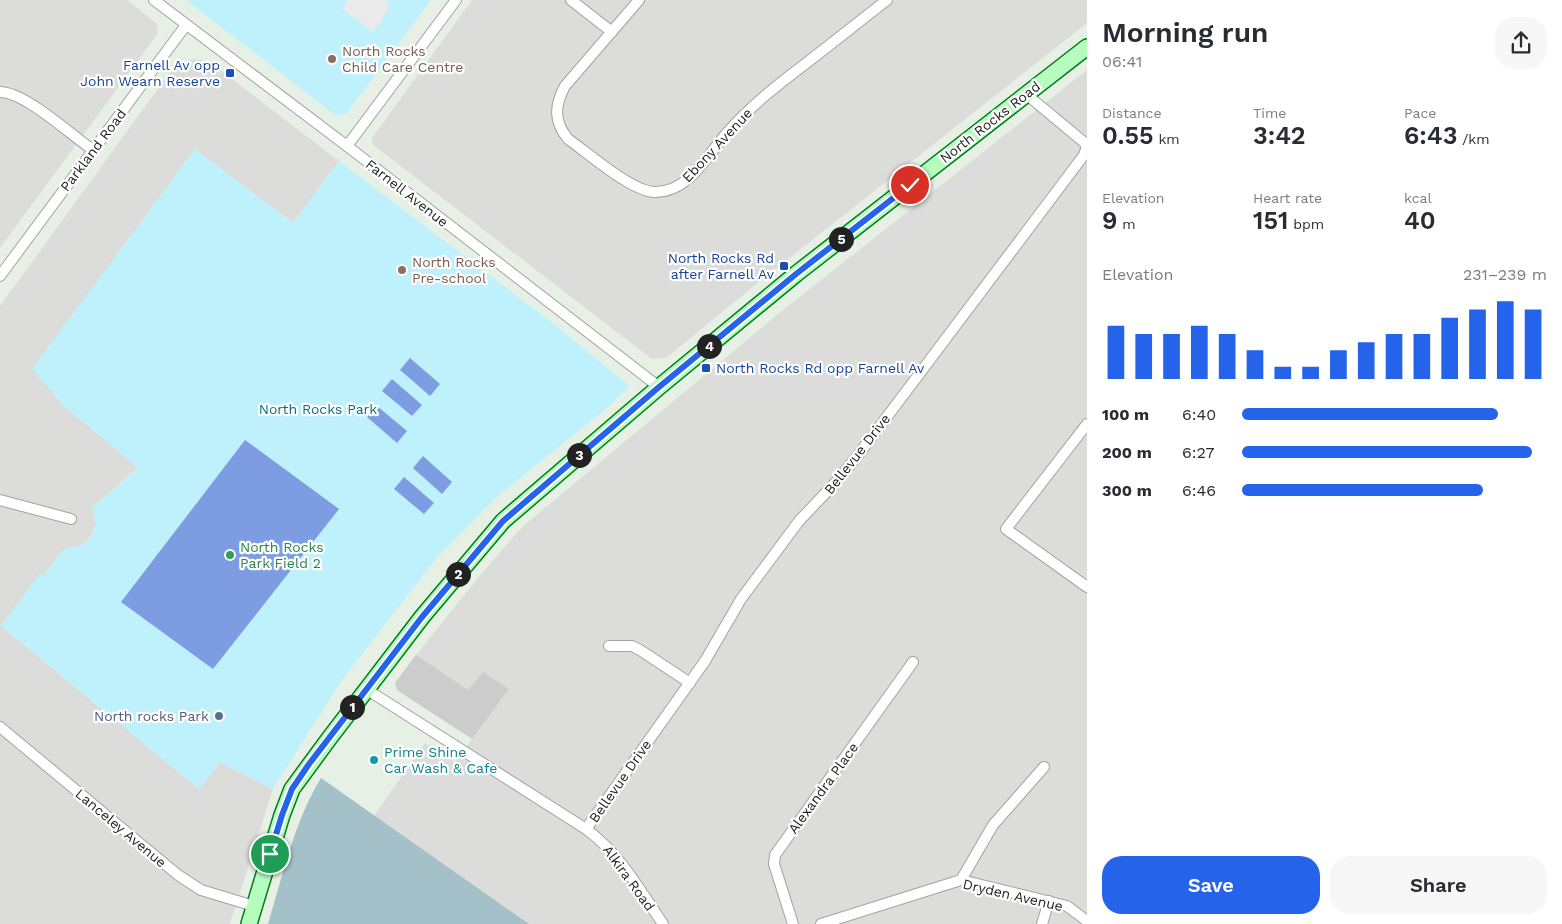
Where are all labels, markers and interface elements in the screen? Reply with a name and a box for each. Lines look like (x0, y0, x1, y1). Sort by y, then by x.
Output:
text: Morning run (1102, 16, 1268, 49)
button: share (1495, 17, 1547, 69)
place label: North Rocks Child Care Centre (342, 43, 463, 75)
text: 06:41 (1102, 52, 1142, 71)
marker: North Rocks Child Care Centre (326, 53, 338, 65)
place label: Farnell Av opp John Wearn Reserve (80, 57, 220, 89)
marker: Farnell Av opp John Wearn Reserve (224, 67, 236, 79)
street label: North Rocks Road (937, 78, 1043, 166)
street label: Ebony Avenue (679, 105, 755, 185)
text: Distance (1102, 105, 1162, 121)
text: Time (1253, 105, 1286, 121)
text: Pace (1404, 105, 1436, 121)
street label: Parkland Road (57, 106, 129, 194)
text: 0.55 (1102, 121, 1154, 150)
text: 3:42 (1253, 121, 1306, 150)
text: 6:43 (1404, 121, 1457, 150)
text: km (1154, 131, 1180, 147)
text: /km (1457, 131, 1490, 147)
street label: Farnell Avenue (363, 156, 451, 230)
pin (889, 164, 931, 206)
icon: check (896, 171, 924, 199)
text: Elevation (1102, 190, 1165, 206)
text: Heart rate (1253, 190, 1322, 206)
text: kcal (1404, 190, 1432, 206)
text: 9 (1102, 206, 1117, 235)
text: 151 (1253, 206, 1288, 235)
text: 40 (1404, 206, 1436, 235)
text: m (1117, 216, 1136, 232)
text: bpm (1288, 216, 1324, 232)
pin: 5 (828, 226, 854, 252)
text: 5 (837, 231, 846, 247)
place label: North Rocks Rd after Farnell Av (668, 250, 775, 282)
place label: North Rocks Pre-school (412, 254, 496, 286)
marker: North Rocks Rd after Farnell Av (778, 260, 790, 272)
marker: North Rocks Pre-school (396, 264, 408, 276)
text: Elevation (1102, 265, 1173, 284)
text: 231–239 m (1463, 265, 1547, 284)
pin: 4 (696, 334, 722, 358)
text: 4 (705, 338, 714, 354)
place label: North Rocks Rd opp Farnell Av (716, 360, 925, 376)
marker: North Rocks Rd opp Farnell Av (700, 362, 712, 374)
park label: North Rocks Park (259, 401, 377, 417)
text: 100 m (1102, 405, 1149, 424)
text: 6:40 (1182, 405, 1216, 424)
street label: Bellevue Drive (821, 411, 893, 497)
pin: 3 (566, 442, 592, 468)
text: 200 m (1102, 443, 1152, 462)
text: 6:27 (1182, 443, 1214, 462)
text: 3 (575, 447, 584, 463)
text: 300 m (1102, 481, 1152, 500)
text: 6:46 (1182, 481, 1216, 500)
place label: North Rocks Park Field 2 (240, 539, 324, 571)
marker: North Rocks Park Field 2 (224, 549, 236, 561)
pin: 2 (446, 562, 470, 586)
text: 2 (454, 566, 463, 582)
pin: 1 (340, 694, 364, 720)
text: 1 (349, 699, 356, 715)
place label: North rocks Park (94, 708, 209, 724)
marker: North rocks Park (213, 710, 225, 722)
street label: Bellevue Drive (586, 737, 654, 825)
street label: Alexandra Place (785, 739, 861, 837)
place label: Prime Shine Car Wash & Cafe (384, 744, 497, 776)
marker: Prime Shine Car Wash & Cafe (368, 754, 380, 766)
street label: Lanceley Avenue (72, 785, 170, 871)
pin (249, 833, 291, 875)
icon: arrive (256, 840, 284, 868)
street label: Alkira Road (600, 842, 658, 914)
button: Save (1102, 856, 1320, 914)
button: Share (1330, 856, 1547, 914)
street label: Dryden Avenue (961, 876, 1065, 914)

